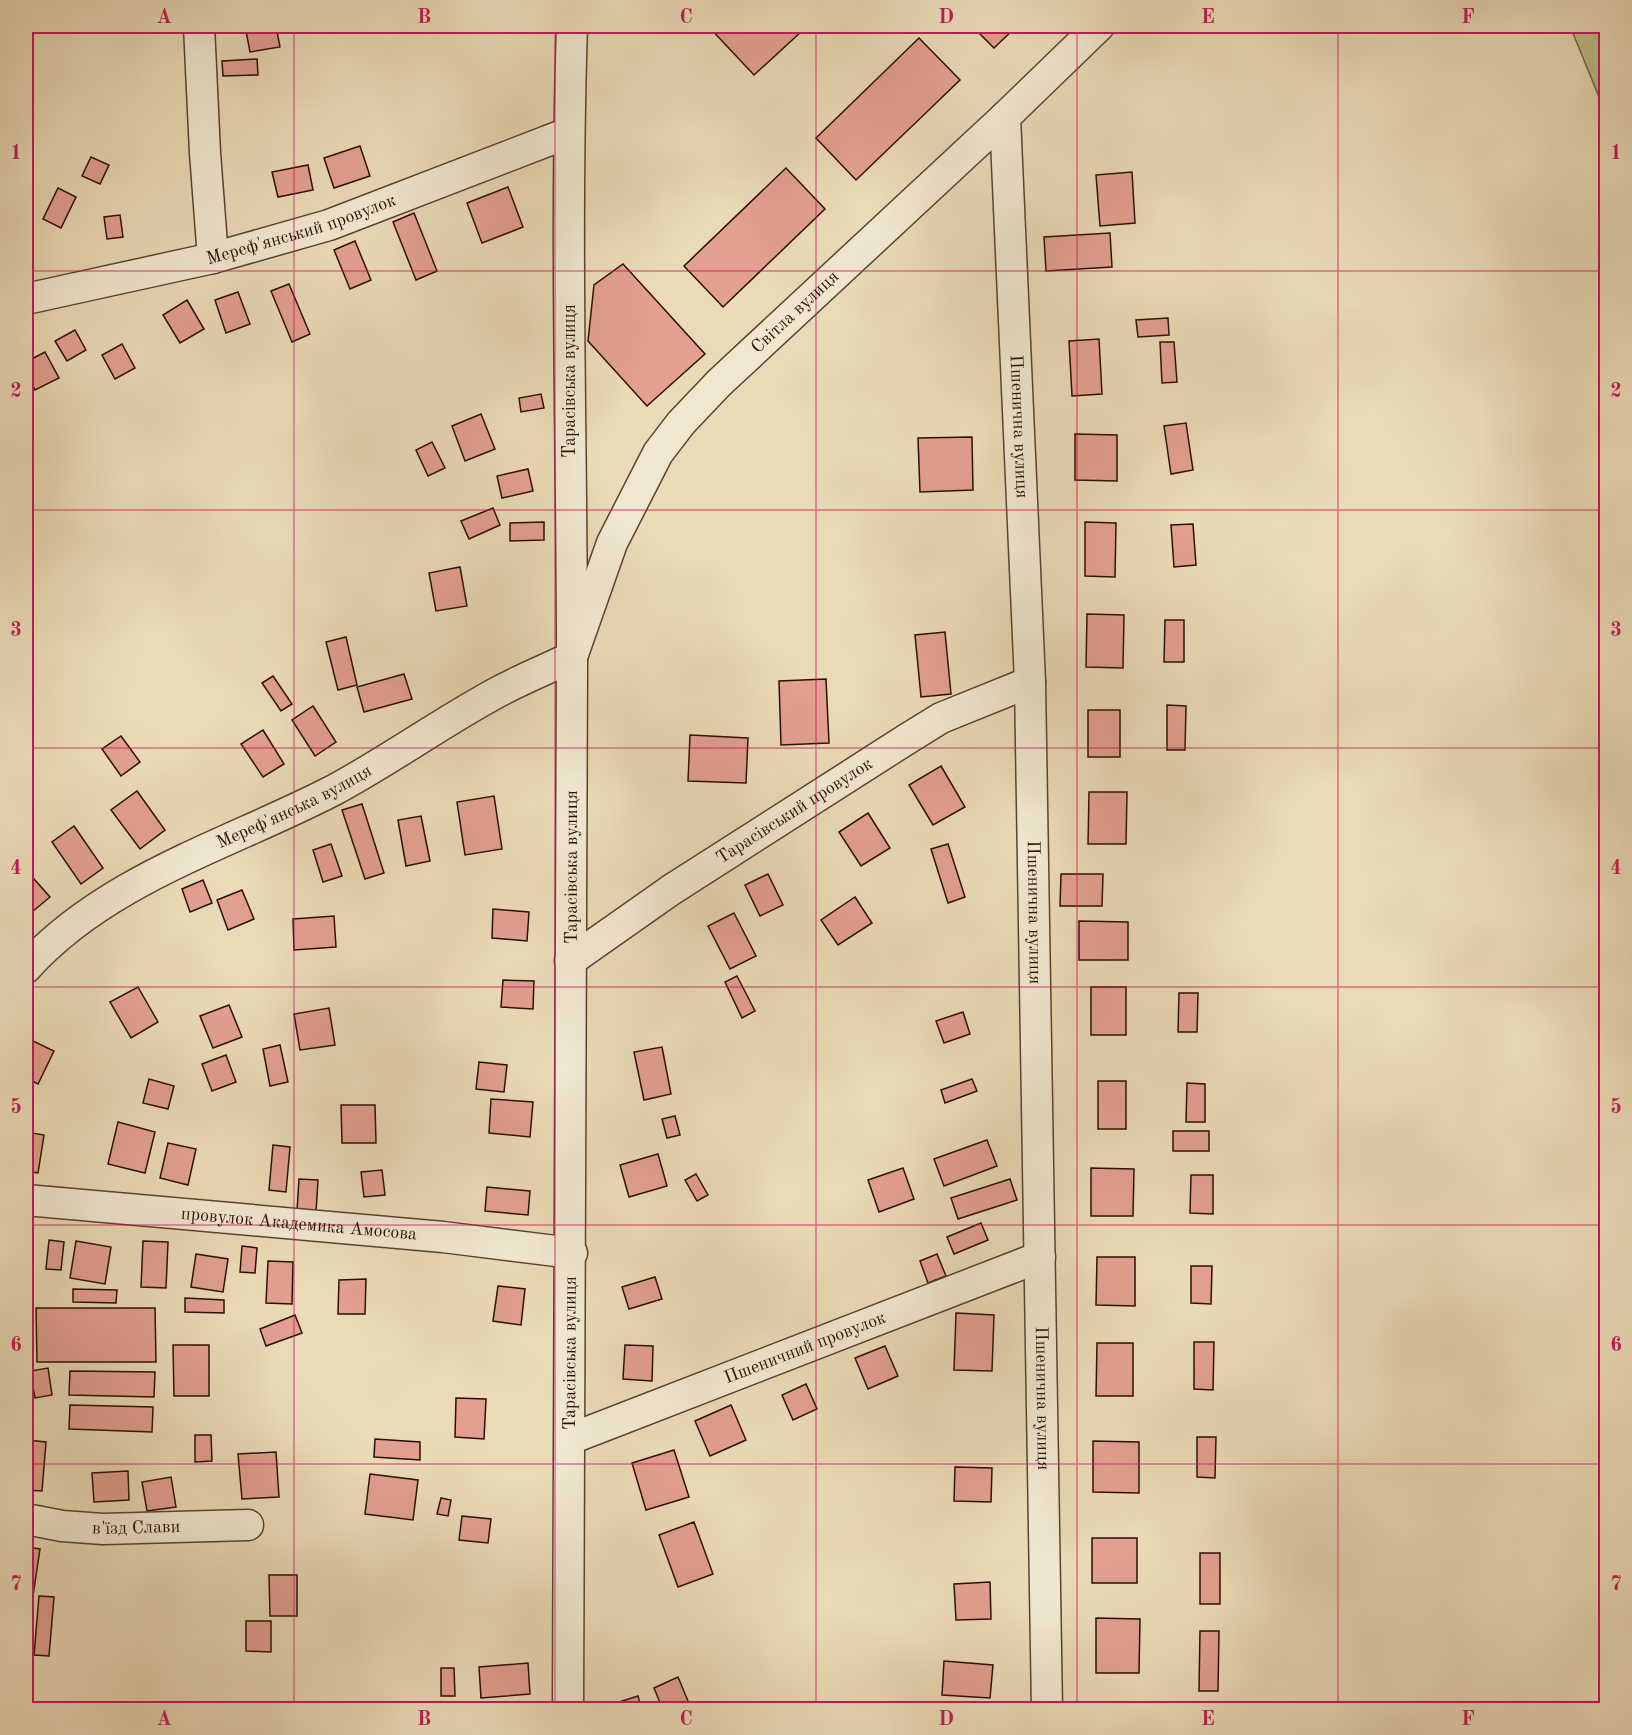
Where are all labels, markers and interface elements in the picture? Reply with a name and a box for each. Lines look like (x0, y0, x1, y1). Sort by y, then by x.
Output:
text: A (156, 8, 172, 28)
text: B (417, 8, 431, 28)
text: C (679, 8, 693, 28)
text: D (938, 8, 954, 28)
text: E (1201, 8, 1215, 28)
text: F (1461, 8, 1475, 28)
text: 1 (10, 144, 22, 164)
text: 1 (1610, 144, 1622, 164)
street label: Мереф'янський провулок (204, 191, 398, 268)
street label: Світла вулиця (748, 267, 842, 357)
street label: Тарасівська вулиця (561, 304, 579, 458)
street label: Пшенична вулиця (1007, 354, 1031, 499)
text: 2 (10, 382, 22, 402)
text: 2 (1610, 382, 1622, 402)
text: 3 (10, 621, 22, 641)
text: 3 (1610, 621, 1622, 641)
street label: Тарасівський провулок (713, 755, 876, 868)
street label: Мереф'янська вулиця (214, 762, 375, 852)
street label: Тарасівська вулиця (563, 790, 581, 944)
street label: Пшенична вулиця (1024, 840, 1044, 984)
text: 4 (10, 859, 22, 879)
text: 4 (1610, 859, 1622, 879)
text: 5 (10, 1097, 22, 1118)
text: 5 (1610, 1097, 1622, 1118)
street label: провулок Академика Амосова (180, 1205, 418, 1244)
street label: Тарасівська вулиця (561, 1276, 580, 1430)
street label: Пшеничний провулок (722, 1309, 888, 1387)
street label: Пшенична вулиця (1032, 1326, 1052, 1470)
text: 6 (10, 1336, 22, 1356)
text: 6 (1610, 1336, 1622, 1356)
street label: в'їзд Слави (92, 1518, 180, 1538)
text: 7 (10, 1575, 22, 1595)
text: 7 (1610, 1575, 1622, 1595)
text: A (156, 1710, 172, 1730)
text: B (417, 1710, 431, 1730)
text: C (679, 1710, 693, 1730)
text: D (938, 1710, 954, 1730)
text: E (1201, 1710, 1215, 1730)
text: F (1461, 1710, 1475, 1730)

